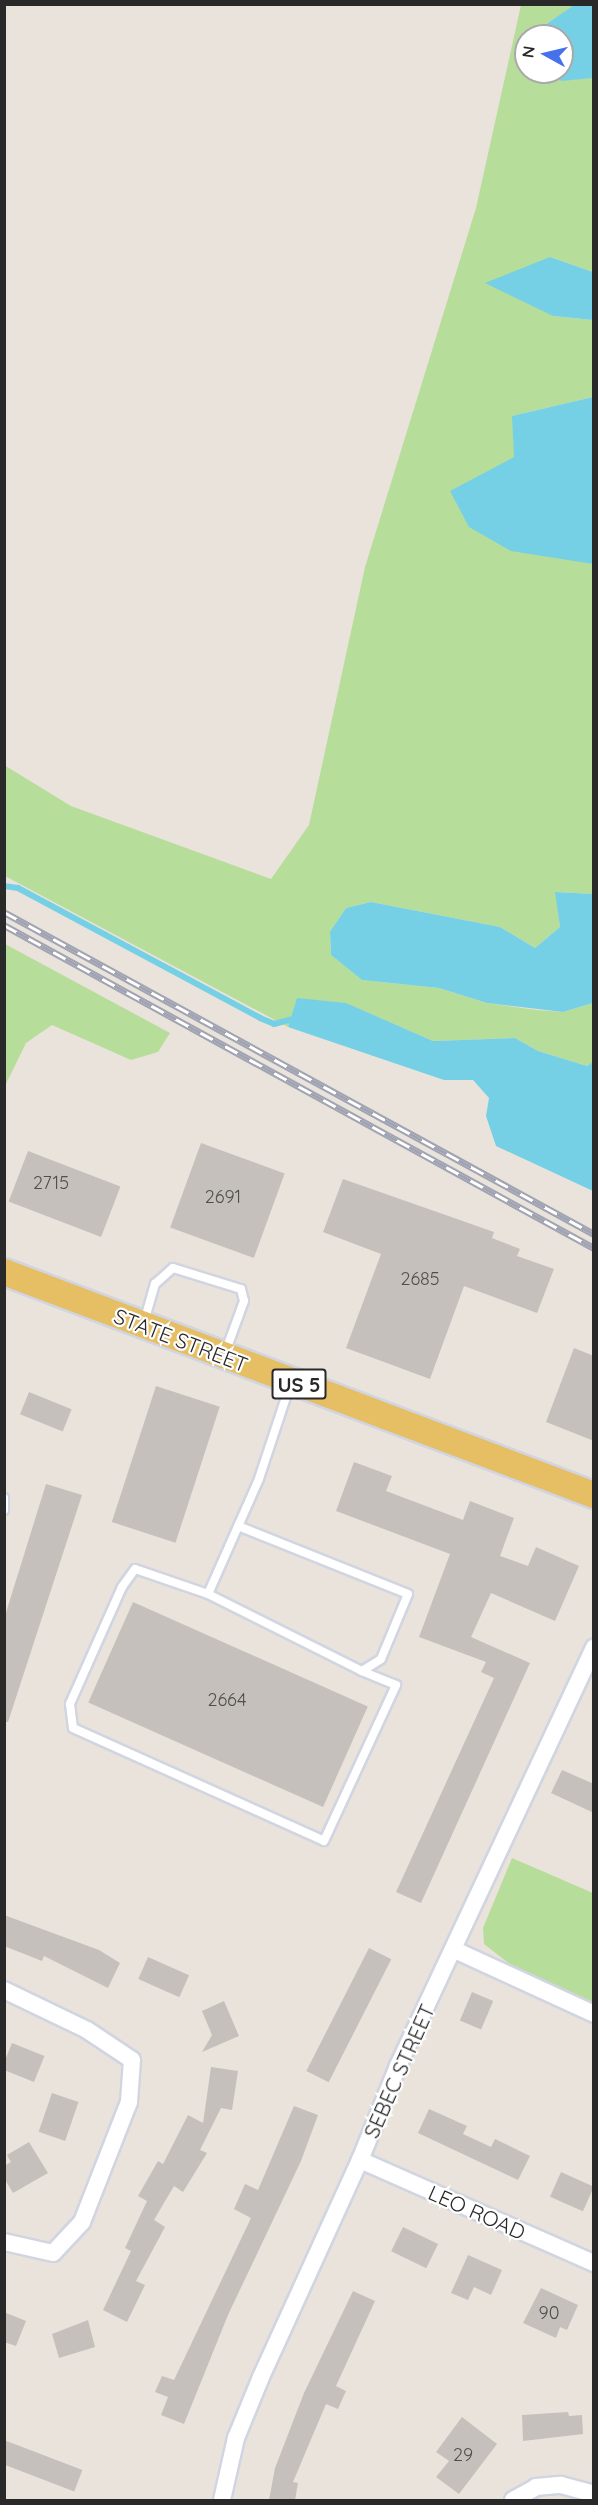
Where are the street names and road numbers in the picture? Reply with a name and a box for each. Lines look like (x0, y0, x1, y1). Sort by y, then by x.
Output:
street label: STATE STREET (110, 1303, 252, 1377)
road number: US 5 (270, 1367, 328, 1401)
street label: SEBEC STREET (358, 2000, 440, 2142)
street label: LEO ROAD (425, 2179, 529, 2245)

